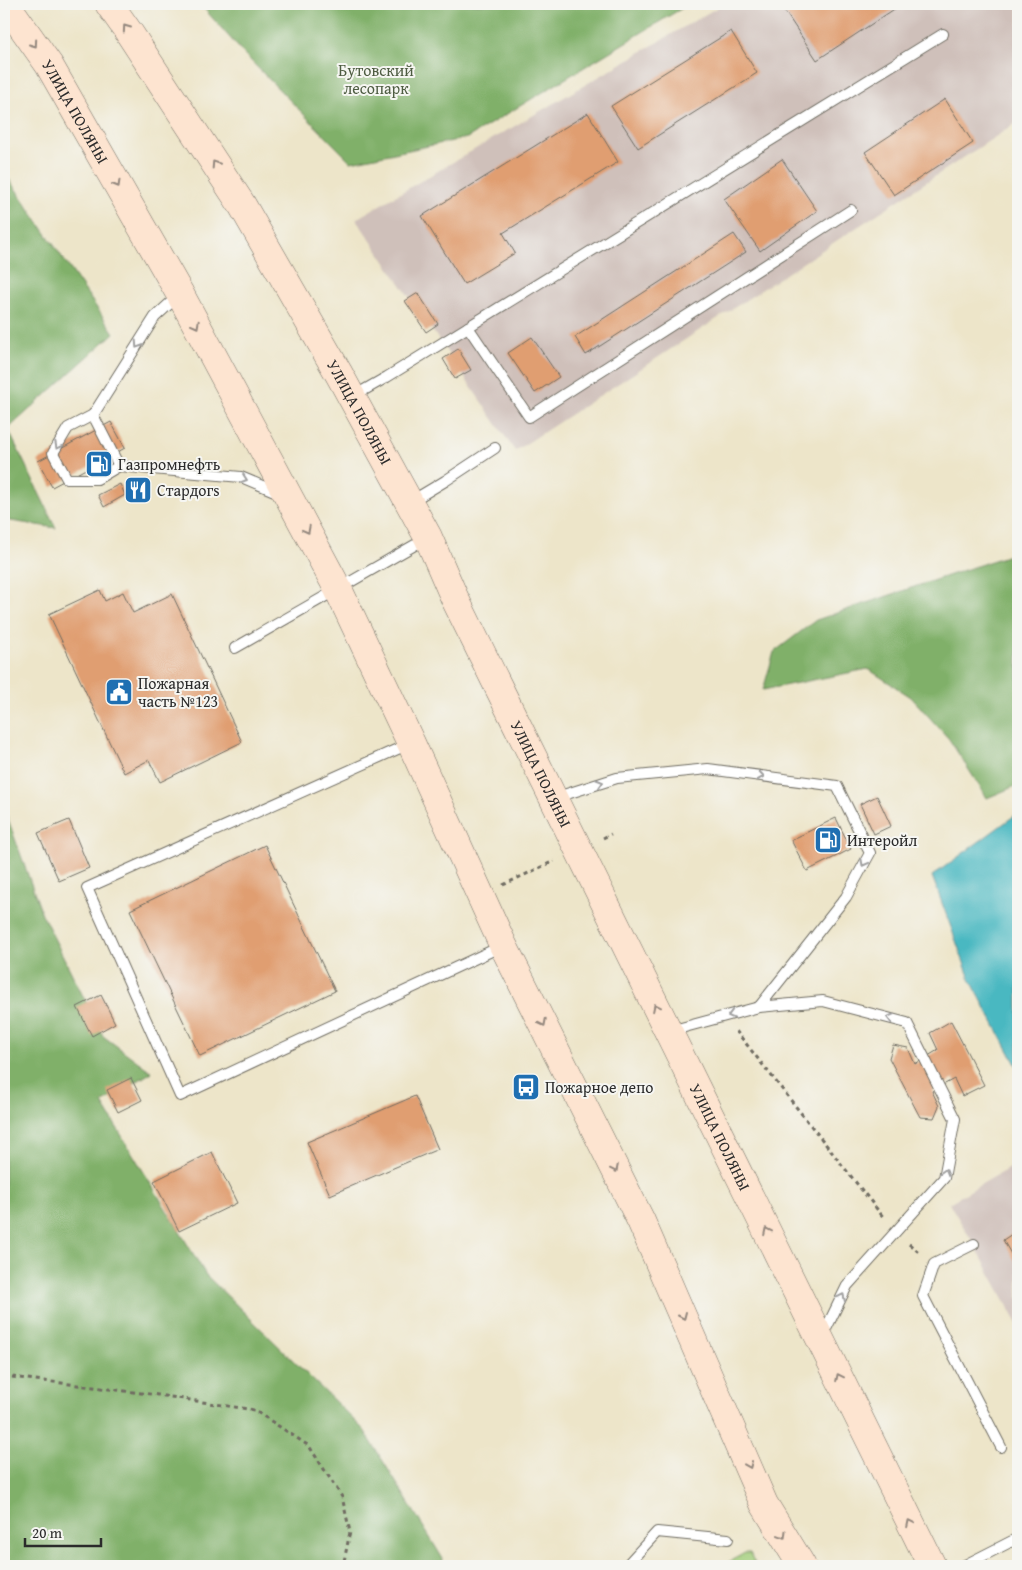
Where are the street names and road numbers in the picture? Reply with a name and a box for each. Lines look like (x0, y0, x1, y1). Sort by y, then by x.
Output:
street label: УЛИЦА ПОЛЯНЫ (36, 54, 115, 168)
street label: УЛИЦА ПОЛЯНЫ (321, 355, 398, 469)
street label: УЛИЦА ПОЛЯНЫ (505, 716, 578, 831)
street label: УЛИЦА ПОЛЯНЫ (684, 1079, 757, 1195)

